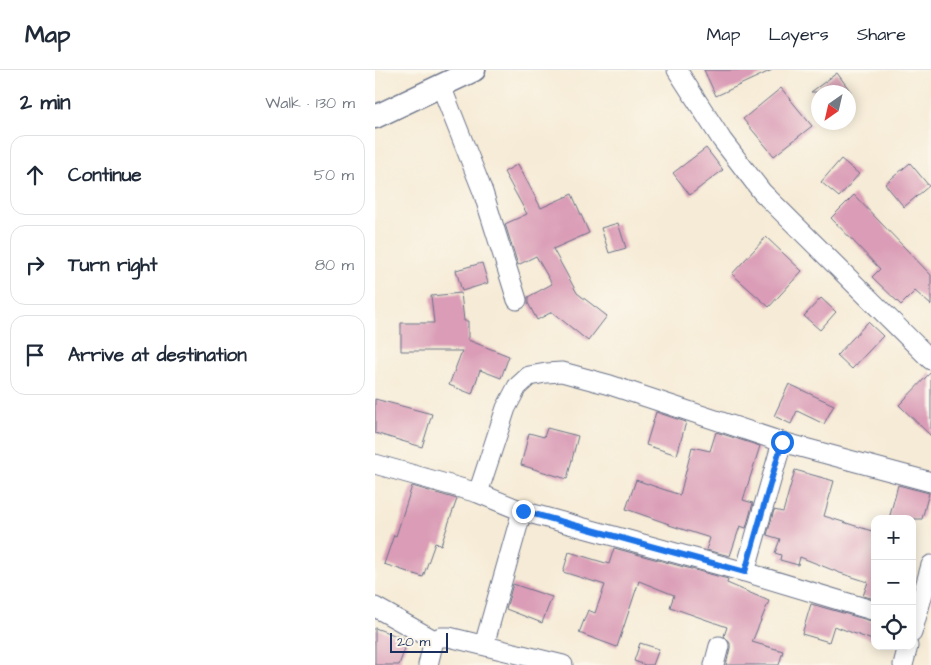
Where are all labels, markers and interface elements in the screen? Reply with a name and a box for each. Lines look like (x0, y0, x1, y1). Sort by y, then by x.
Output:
text: Map (25, 18, 70, 52)
text: Map (706, 22, 740, 47)
text: Layers (768, 22, 829, 47)
text: Share (857, 22, 906, 47)
north arrow (811, 85, 856, 130)
text: 2 min (20, 88, 70, 117)
text: Walk · 130 m (265, 92, 355, 114)
icon: ahead (21, 161, 49, 189)
text: Continue (68, 162, 142, 189)
text: 50 m (314, 164, 354, 186)
icon: right (21, 251, 49, 279)
text: Turn right (68, 252, 157, 279)
text: 80 m (315, 254, 354, 276)
icon: arrive (21, 341, 49, 369)
text: Arrive at destination (68, 342, 247, 369)
route start (771, 431, 794, 454)
route end (512, 500, 535, 523)
map controls (871, 515, 916, 650)
button: + (871, 515, 916, 560)
button: − (871, 560, 916, 605)
button: locate (871, 605, 916, 650)
scale bar (390, 630, 447, 653)
text: 20 m (397, 632, 430, 652)

